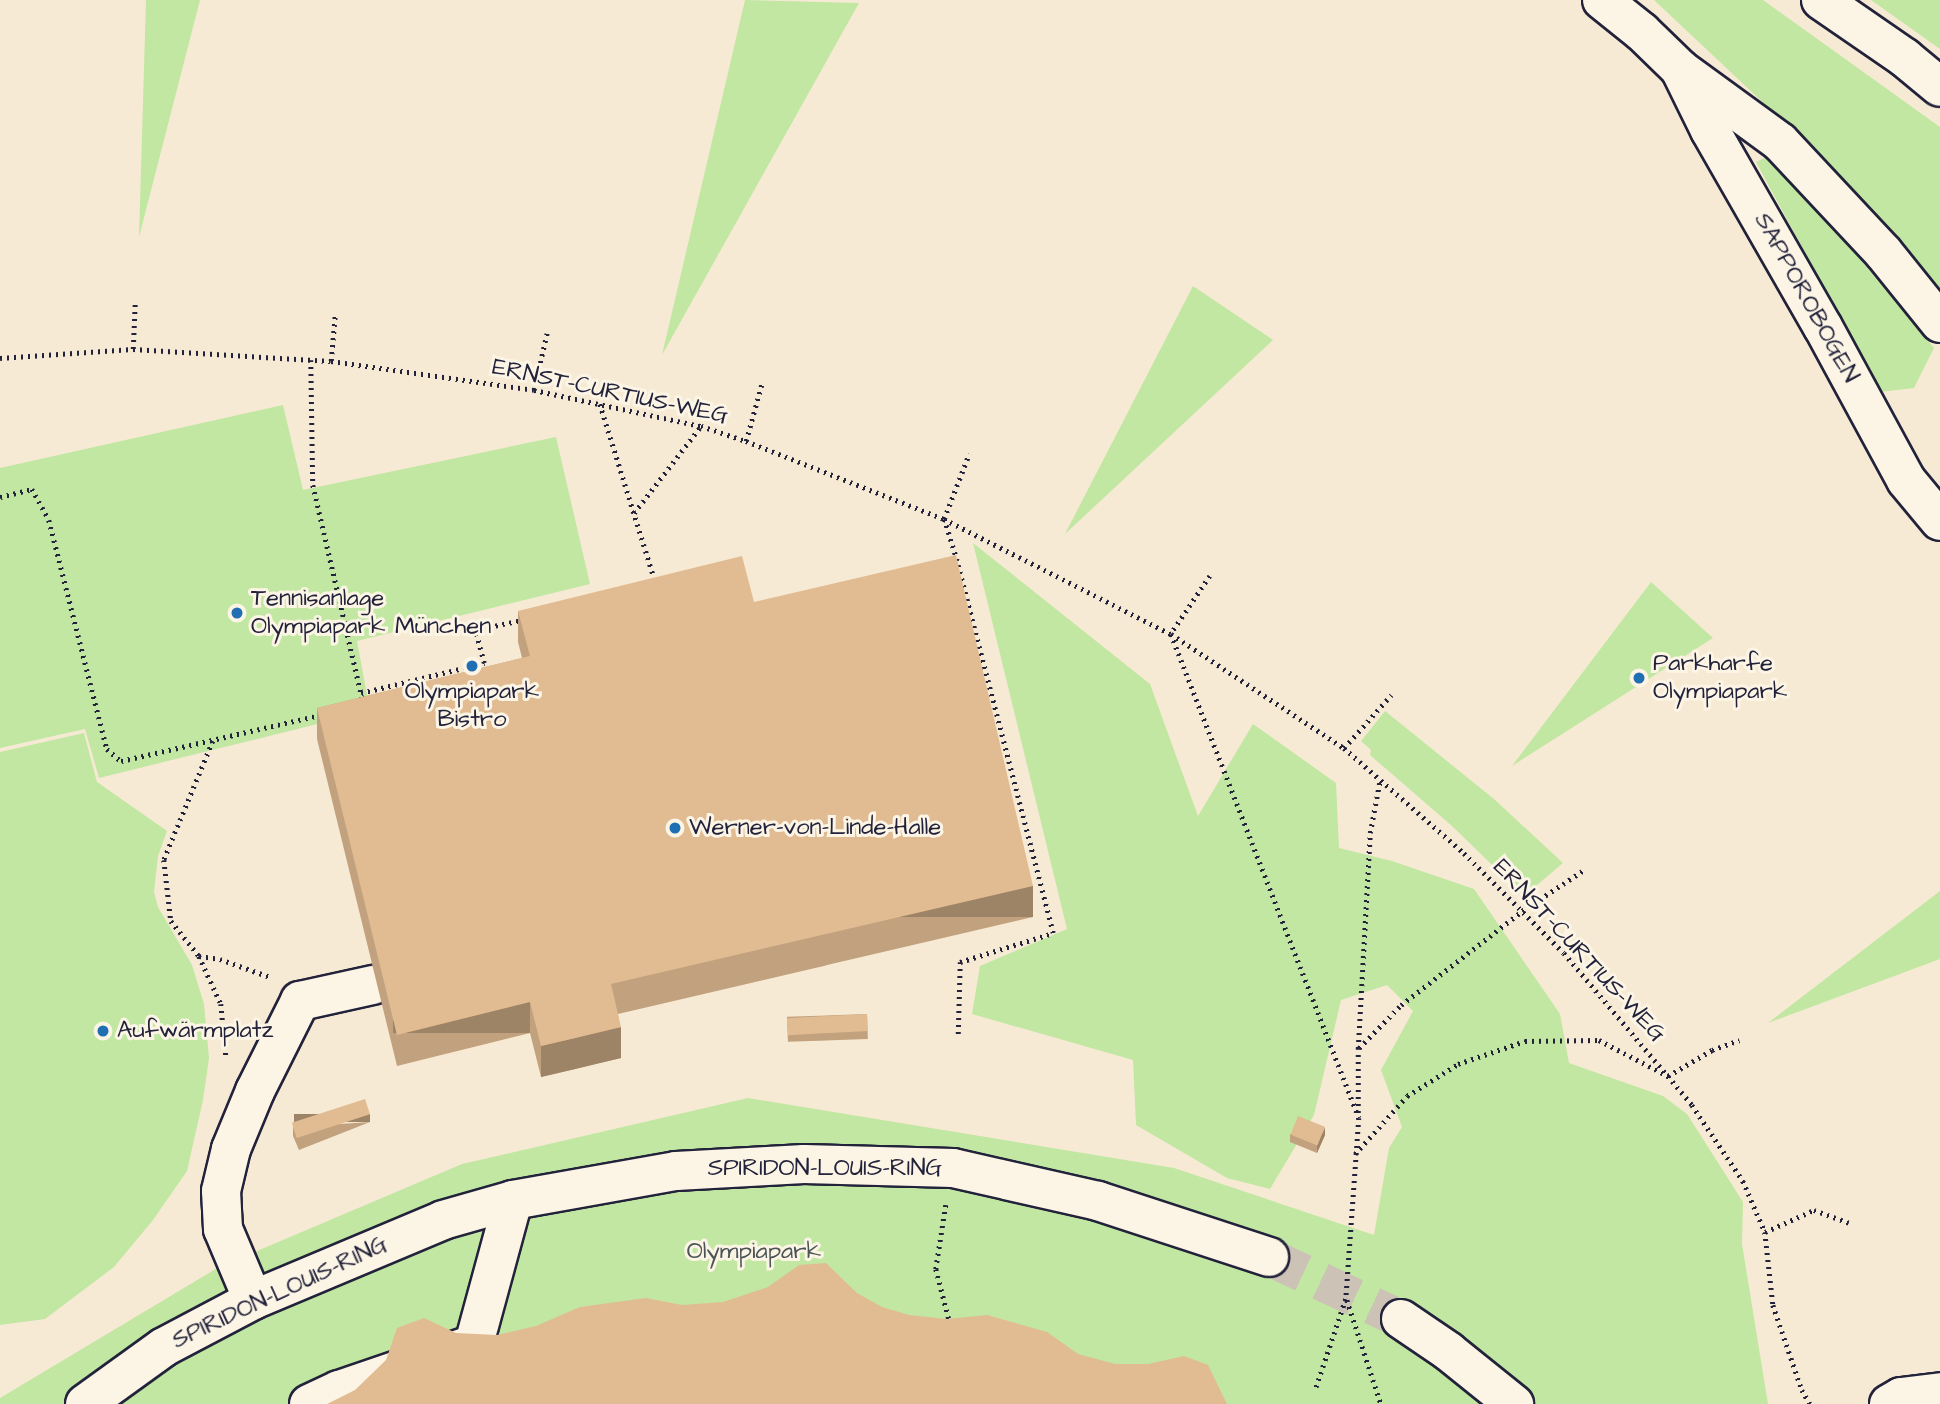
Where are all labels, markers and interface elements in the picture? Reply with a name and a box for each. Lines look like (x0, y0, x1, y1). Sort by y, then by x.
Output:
street label: SAPPOROBOGEN (1747, 208, 1865, 388)
street label: ERNST-CURTIUS-WEG (490, 353, 730, 431)
place label: Tennisanlage Olympiapark München (251, 585, 491, 641)
marker: Tennisanlage Olympiapark München (229, 605, 245, 621)
place label: Parkharfe Olympiapark (1653, 650, 1787, 706)
marker: Olympiapark Bistro (464, 658, 480, 674)
marker: Parkharfe Olympiapark (1631, 670, 1647, 686)
place label: Olympiapark Bistro (405, 678, 539, 734)
place label: Werner-von-Linde-Halle (689, 814, 941, 842)
marker: Werner-von-Linde-Halle (667, 820, 683, 836)
street label: ERNST-CURTIUS-WEG (1487, 853, 1671, 1049)
place label: Aufwärmplatz (117, 1017, 273, 1045)
marker: Aufwärmplatz (95, 1023, 111, 1039)
street label: SPIRIDON-LOUIS-RING (708, 1155, 942, 1183)
street label: SPIRIDON-LOUIS-RING (168, 1230, 392, 1356)
park label: Olympiapark (687, 1238, 821, 1266)

